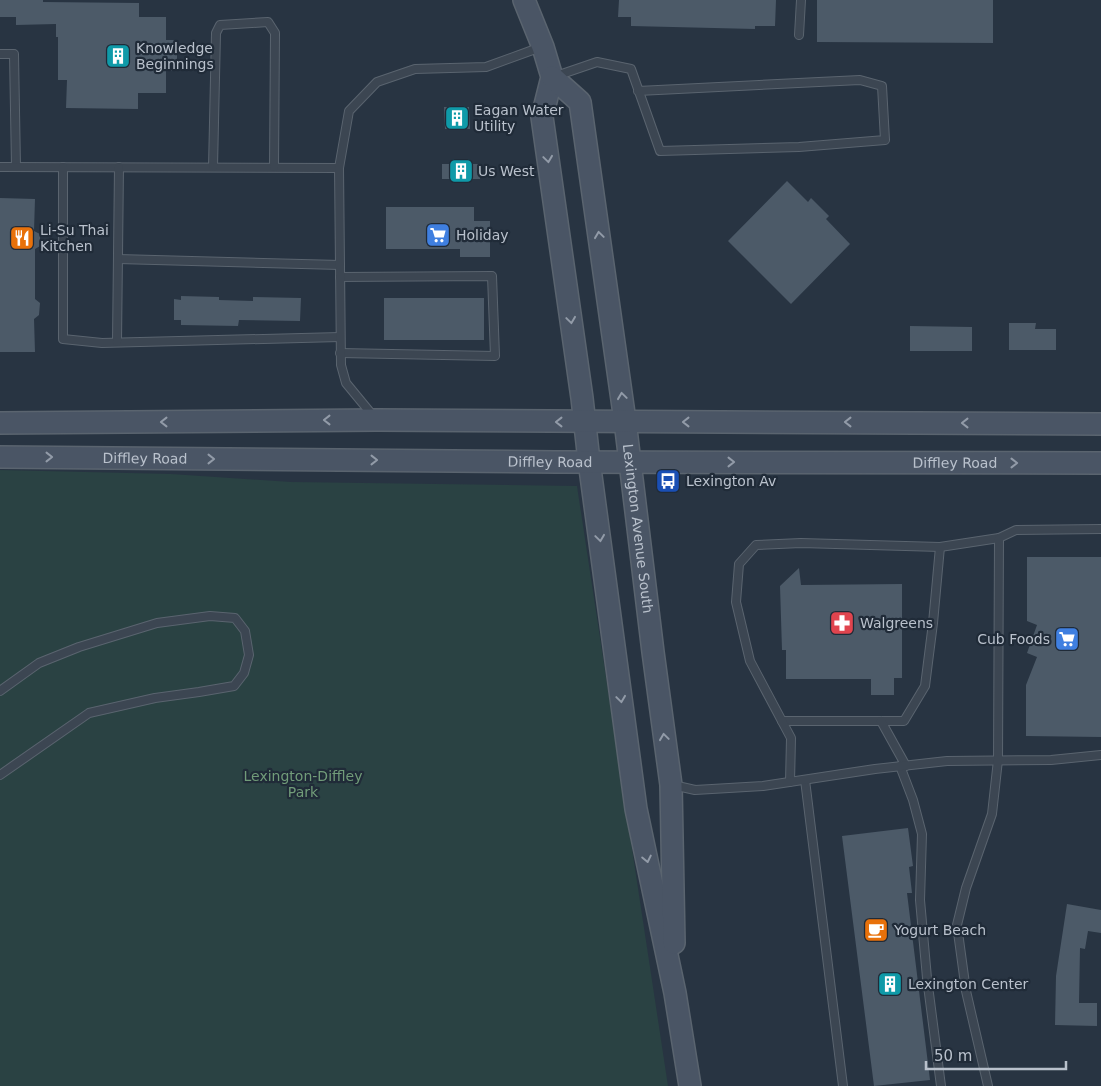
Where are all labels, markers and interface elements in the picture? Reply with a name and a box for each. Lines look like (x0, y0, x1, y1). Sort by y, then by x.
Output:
place label: Knowledge Beginnings (136, 40, 214, 72)
building icon: Knowledge Beginnings (105, 43, 131, 69)
place label: Eagan Water Utility (474, 102, 564, 134)
building icon: Eagan Water Utility (444, 105, 470, 131)
one-way arrow (542, 155, 553, 163)
building icon: Us West (448, 158, 474, 184)
place label: Us West (478, 163, 535, 179)
place label: Li-Su Thai Kitchen (40, 222, 109, 254)
supermarket icon: Holiday (425, 222, 451, 248)
restaurant icon: Li-Su Thai Kitchen (9, 225, 35, 251)
place label: Holiday (456, 227, 509, 243)
one-way arrow (594, 231, 605, 239)
one-way arrow (565, 316, 576, 324)
one-way arrow (617, 392, 628, 400)
one-way arrow (322, 415, 330, 426)
one-way arrow (160, 417, 168, 427)
one-way arrow (555, 417, 562, 427)
one-way arrow (682, 417, 690, 427)
one-way arrow (844, 417, 852, 427)
one-way arrow (961, 417, 969, 428)
street label: Lexington Avenue South (620, 443, 656, 614)
street label: Diffley Road (103, 450, 187, 467)
one-way arrow (45, 452, 53, 462)
one-way arrow (208, 454, 215, 464)
street label: Diffley Road (508, 454, 592, 470)
one-way arrow (370, 455, 378, 465)
street label: Diffley Road (913, 455, 997, 471)
one-way arrow (728, 457, 736, 467)
one-way arrow (1011, 458, 1019, 468)
bus stop icon: Lexington Av (655, 468, 681, 494)
place label: Lexington Av (686, 473, 776, 489)
one-way arrow (594, 534, 605, 542)
pharmacy icon: Walgreens (829, 610, 855, 636)
place label: Walgreens (860, 615, 933, 631)
supermarket icon: Cub Foods (1054, 626, 1080, 652)
place label: Cub Foods (977, 631, 1050, 647)
one-way arrow (616, 695, 626, 703)
one-way arrow (660, 732, 670, 741)
park label: Lexington-Diffley Park (244, 768, 362, 800)
one-way arrow (641, 855, 652, 864)
cafe icon: Yogurt Beach (863, 917, 889, 943)
place label: Yogurt Beach (893, 922, 986, 938)
building icon: Lexington Center (877, 971, 903, 997)
place label: Lexington Center (908, 976, 1029, 992)
scale bar (926, 1038, 1066, 1070)
text: 50 m (934, 1047, 972, 1065)

